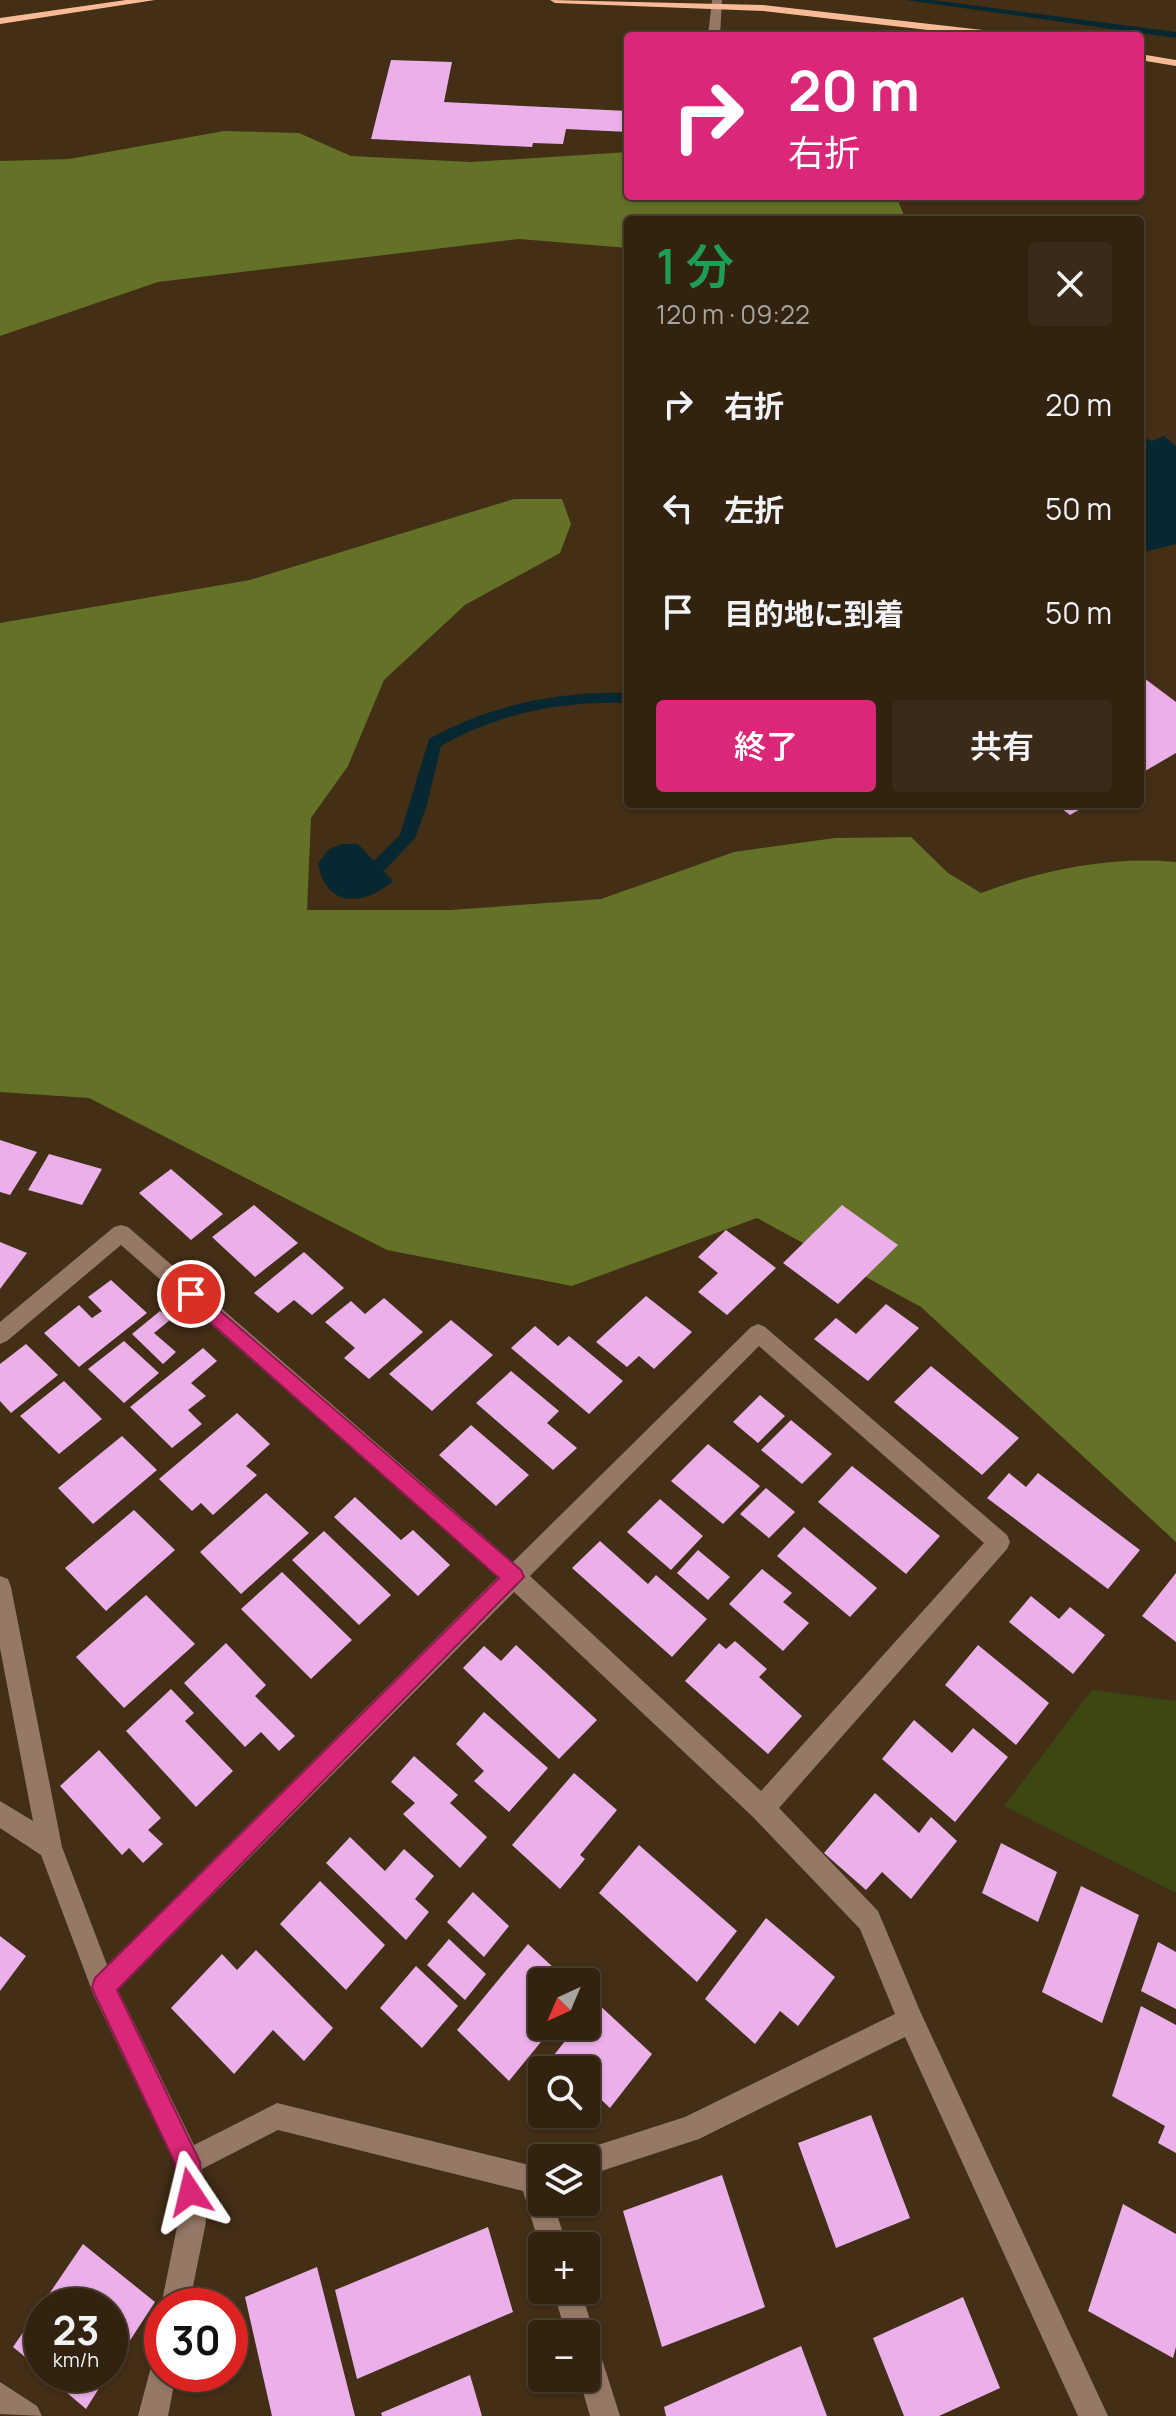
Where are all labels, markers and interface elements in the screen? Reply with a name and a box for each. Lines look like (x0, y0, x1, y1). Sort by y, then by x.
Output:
text: 20 m (788, 51, 920, 128)
icon: right (656, 64, 760, 168)
text: 右折 (788, 128, 860, 177)
text: 1 分 (656, 233, 734, 298)
button: close (1028, 242, 1112, 326)
text: 120 m · 09:22 (656, 296, 810, 332)
icon: right (656, 382, 700, 426)
text: 20 m (1045, 384, 1112, 425)
text: 右折 (724, 385, 784, 426)
icon: left (656, 486, 700, 530)
text: 50 m (1045, 488, 1112, 529)
text: 左折 (724, 489, 784, 530)
icon: arrive (656, 590, 700, 634)
text: 50 m (1045, 592, 1112, 633)
text: 目的地に到着 (724, 593, 904, 634)
button: 終了 (656, 700, 876, 792)
button: 共有 (892, 700, 1112, 792)
pin (157, 1260, 225, 1328)
icon: arrive (169, 1272, 213, 1316)
north arrow (528, 1968, 600, 2040)
map controls (528, 1968, 600, 2392)
button: search (528, 2056, 600, 2128)
button: layers (528, 2144, 600, 2216)
position arrow (148, 2150, 232, 2234)
button: + (528, 2232, 600, 2304)
speed limit sign: 30 (144, 2288, 248, 2392)
text: 23 (52, 2302, 100, 2357)
button: − (528, 2320, 600, 2392)
text: km/h (53, 2346, 99, 2373)

